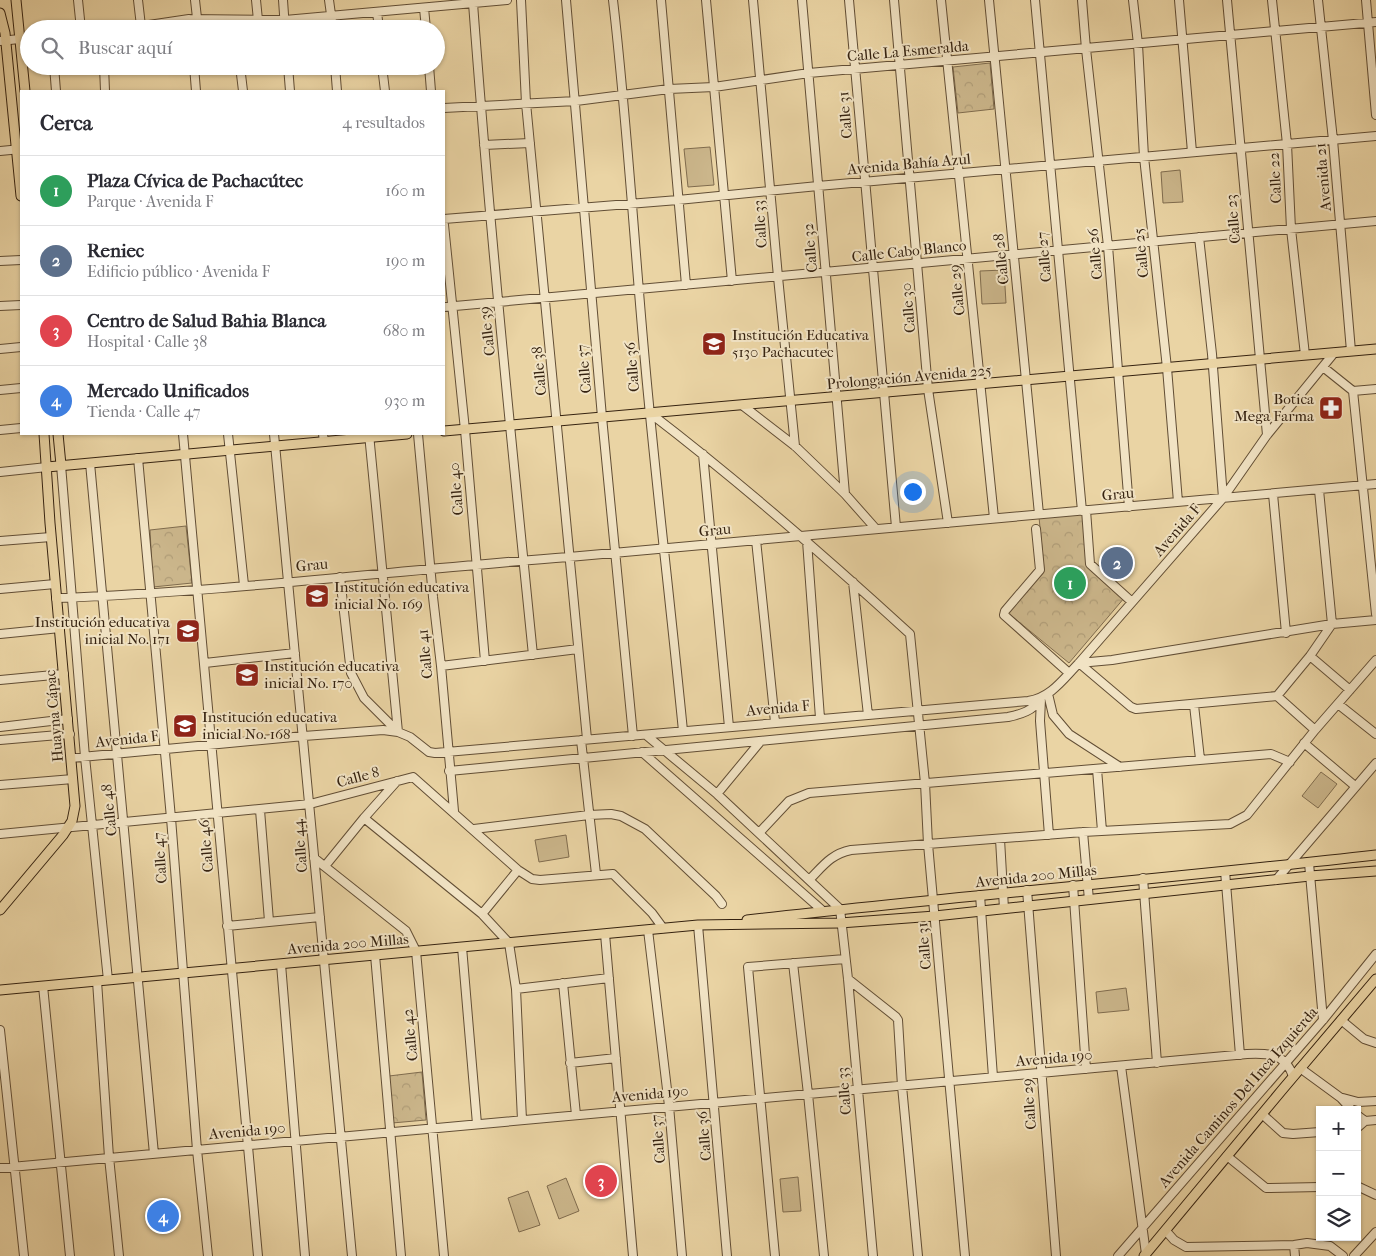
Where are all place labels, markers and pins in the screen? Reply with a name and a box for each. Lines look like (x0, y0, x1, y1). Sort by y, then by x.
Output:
place label: Institución Educativa 5130 Pachacutec (732, 326, 870, 361)
school or university icon: Institución Educativa 5130 Pachacutec (701, 331, 727, 357)
place label: Botica Mega Farma (1234, 390, 1315, 425)
pharmacy icon: Botica Mega Farma (1318, 395, 1344, 421)
pin: 2 (1101, 544, 1133, 582)
pin: 1 (1054, 564, 1086, 602)
place label: Institución educativa inicial No. 169 (334, 578, 470, 613)
school or university icon: Institución educativa inicial No. 169 (304, 583, 330, 609)
place label: Institución educativa inicial No. 171 (35, 613, 171, 648)
school or university icon: Institución educativa inicial No. 171 (175, 618, 201, 644)
place label: Institución educativa inicial No. 170 (264, 657, 400, 692)
school or university icon: Institución educativa inicial No. 170 (234, 662, 260, 688)
place label: Institución educativa inicial No. 168 (202, 708, 338, 743)
school or university icon: Institución educativa inicial No. 168 (172, 713, 198, 739)
pin: 3 (585, 1162, 617, 1200)
pin: 4 (147, 1197, 179, 1235)

